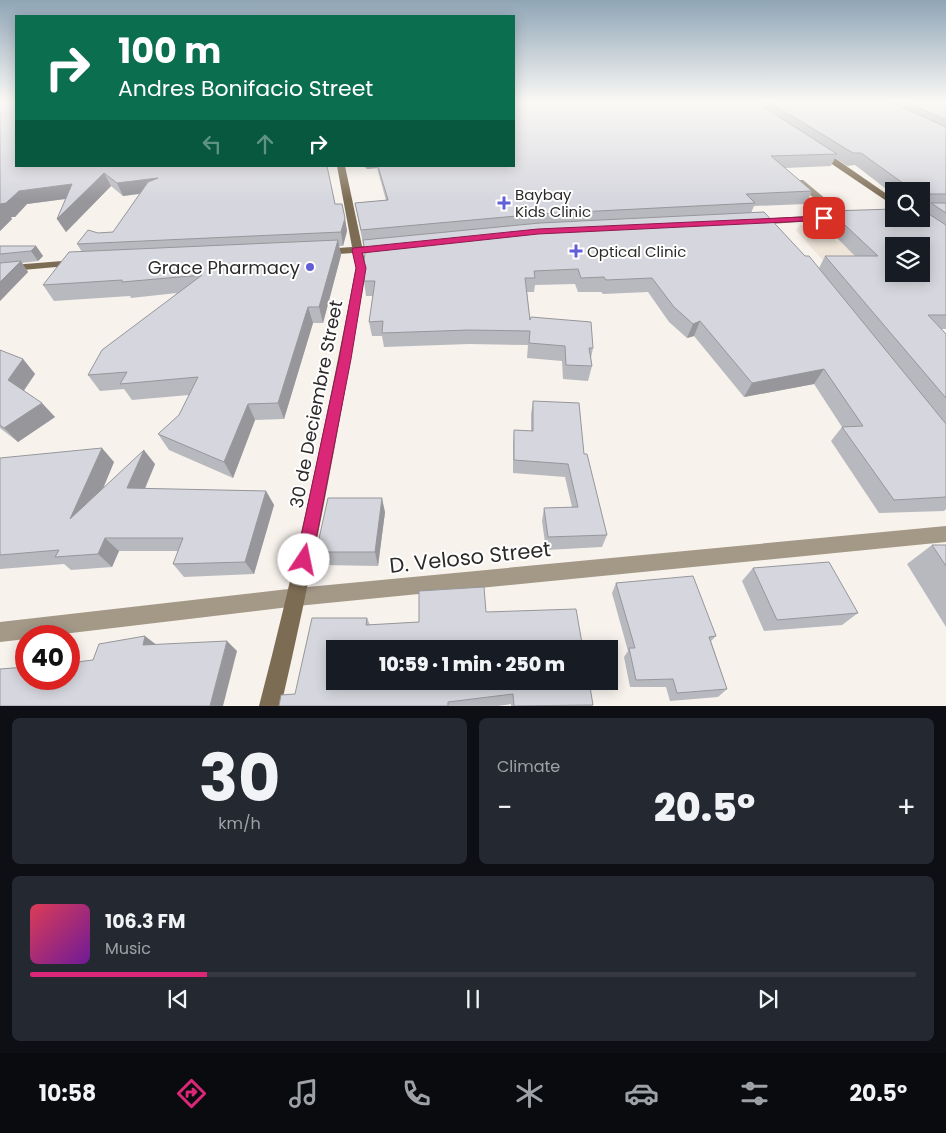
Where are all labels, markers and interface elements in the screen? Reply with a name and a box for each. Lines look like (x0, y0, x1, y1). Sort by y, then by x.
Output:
text: 100 m (118, 26, 221, 75)
icon: right (35, 35, 100, 100)
text: Andres Bonifacio Street (118, 73, 373, 104)
icon: left (198, 130, 226, 158)
icon: ahead (251, 130, 279, 158)
icon: right (304, 130, 332, 158)
map controls (885, 182, 930, 282)
button: search (885, 182, 930, 227)
place label: Baybay Kids Clinic (515, 184, 591, 222)
marker: Baybay Kids Clinic (497, 196, 511, 210)
pin (803, 197, 845, 239)
icon: arrive (810, 204, 838, 232)
button: layers (885, 237, 930, 282)
place label: Optical Clinic (587, 241, 686, 262)
marker: Optical Clinic (569, 244, 583, 258)
place label: Grace Pharmacy (148, 255, 300, 280)
marker: Grace Pharmacy (304, 261, 316, 273)
street label: 30 de Deciembre Street (284, 298, 348, 510)
position arrow (277, 533, 329, 585)
street label: D. Veloso Street (388, 534, 552, 580)
speed limit sign: 40 (15, 625, 80, 690)
text: 10:59 · 1 min · 250 m (379, 651, 565, 678)
text: 30 (199, 733, 280, 824)
text: Climate (497, 755, 560, 778)
text: 20.5° (654, 781, 755, 834)
text: − (497, 788, 512, 827)
text: + (897, 788, 916, 827)
text: km/h (218, 812, 261, 835)
text: 106.3 FM (105, 908, 185, 935)
text: Music (105, 937, 151, 960)
icon: previous (164, 985, 192, 1013)
icon: pause (459, 985, 487, 1013)
icon: next (754, 985, 782, 1013)
icon: directions (174, 1076, 209, 1111)
icon: music (286, 1076, 321, 1111)
icon: phone (399, 1076, 434, 1111)
icon: climate (512, 1076, 547, 1111)
icon: car (624, 1076, 659, 1111)
icon: filters (737, 1076, 772, 1111)
text: 10:58 (39, 1078, 96, 1109)
text: 20.5° (849, 1078, 907, 1109)

